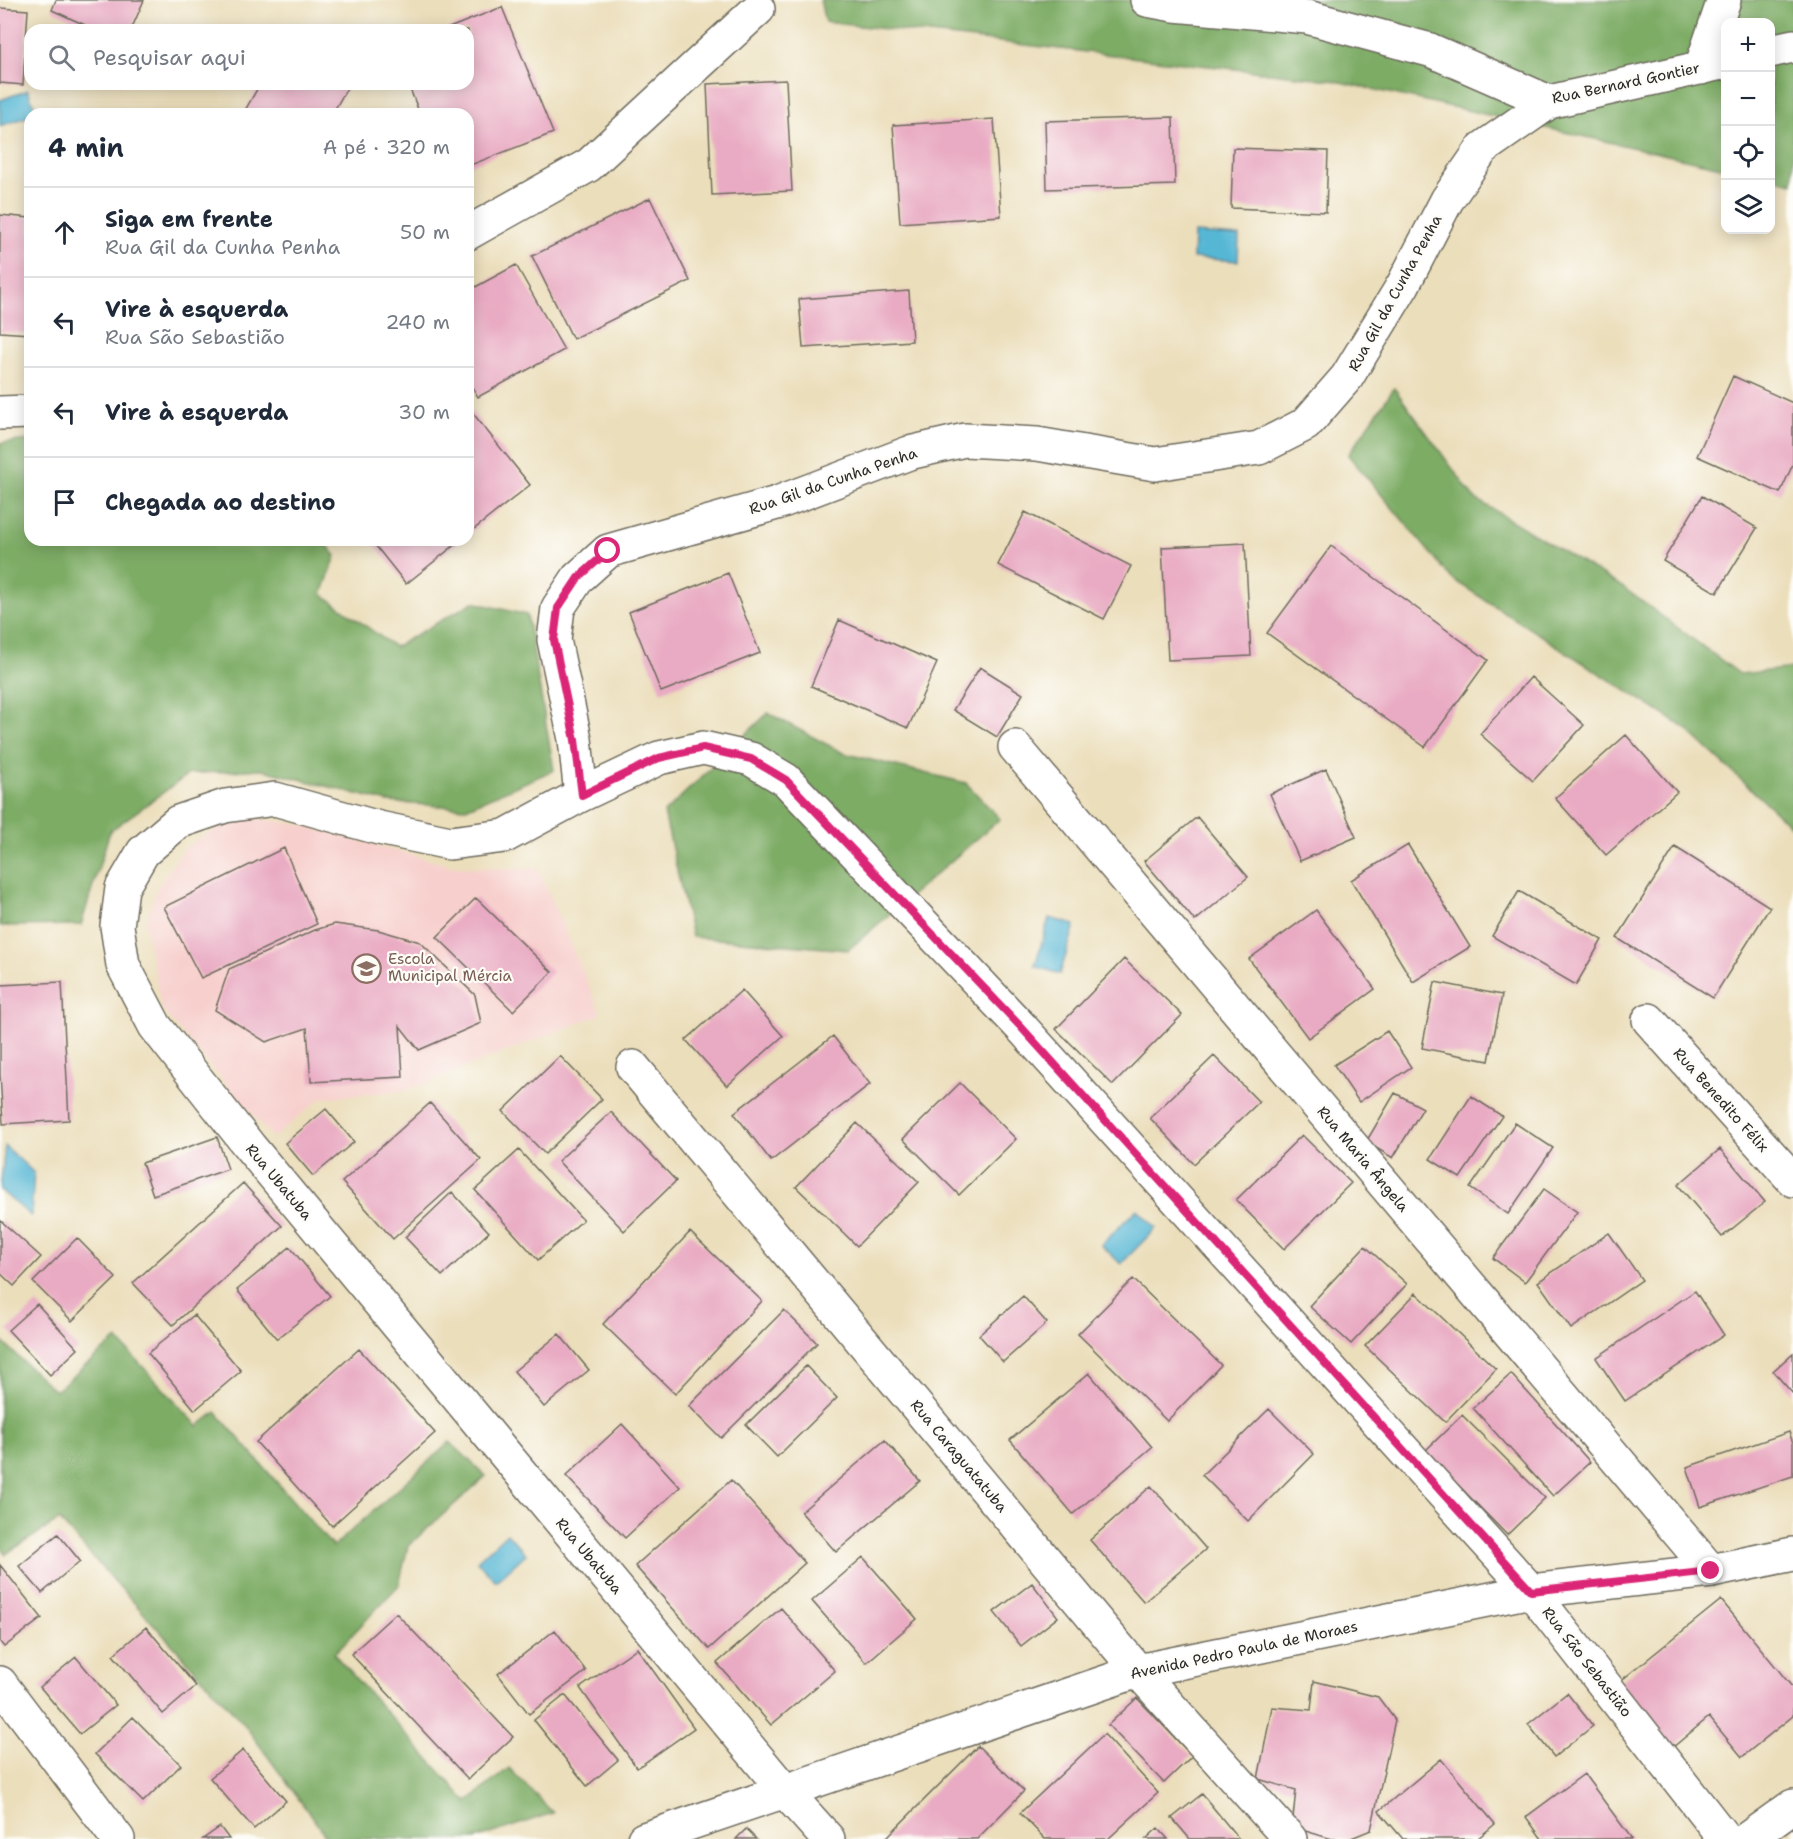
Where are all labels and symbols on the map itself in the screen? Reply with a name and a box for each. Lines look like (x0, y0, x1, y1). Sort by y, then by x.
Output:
street label: Rua Bernard Gontier (1550, 58, 1702, 108)
street label: Rua Gil da Cunha Penha (1344, 210, 1447, 375)
street label: Rua Gil da Cunha Penha (746, 443, 920, 519)
route start (594, 537, 620, 563)
place label: Escola Municipal Mércia (388, 949, 513, 986)
school or university icon: Escola Municipal Mércia (351, 952, 383, 984)
street label: Rua Benedito Félix (1669, 1044, 1773, 1157)
street label: Rua Maria Ângela (1313, 1101, 1414, 1217)
street label: Rua Ubatuba (241, 1140, 317, 1225)
street label: Rua Caraguatatuba (906, 1395, 1013, 1517)
street label: Rua Ubatuba (551, 1514, 627, 1599)
route end (1697, 1557, 1723, 1583)
street label: Rua São Sebastião (1538, 1603, 1636, 1721)
street label: Avenida Pedro Paula de Moraes (1128, 1616, 1360, 1684)

